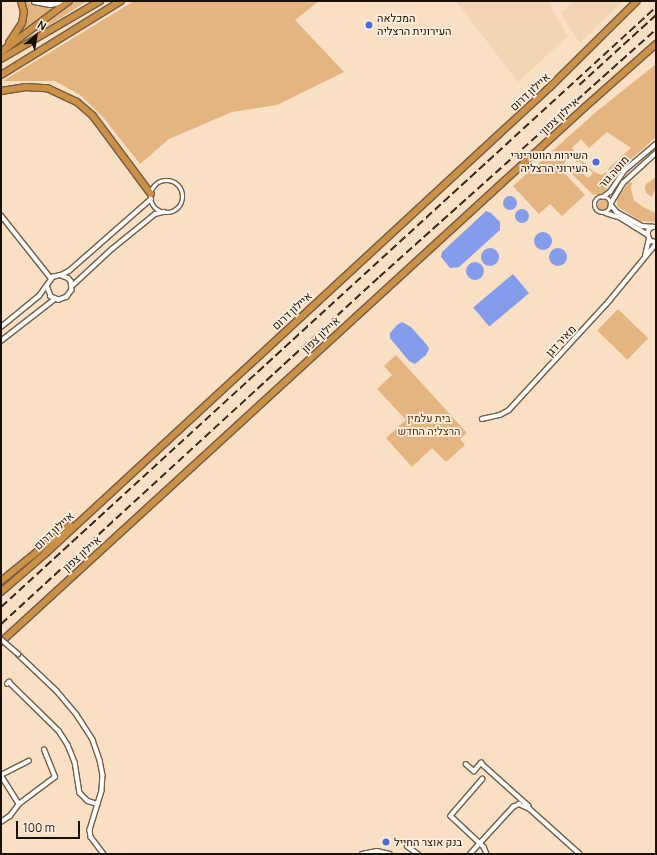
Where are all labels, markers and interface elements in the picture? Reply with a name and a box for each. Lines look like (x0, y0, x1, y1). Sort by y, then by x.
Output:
place label: המכלאה העירונית הרצליה (377, 12, 451, 38)
north arrow (16, 16, 56, 56)
text: N (35, 17, 49, 34)
marker: המכלאה העירונית הרצליה (364, 20, 374, 30)
street label: איילון דרום (507, 70, 553, 114)
street label: איילון צפון (538, 95, 582, 137)
place label: השירות הווטרינרי העירוני הרצליה (511, 149, 588, 175)
street label: מוטה גור (596, 153, 632, 191)
marker: השירות הווטרינרי העירוני הרצליה (591, 157, 601, 167)
street label: איילון דרום (269, 289, 315, 333)
street label: איילון צפון (299, 314, 343, 356)
street label: מאיר דגן (543, 323, 579, 359)
park label: בית עלמין הרצליה החדש (397, 412, 461, 438)
street label: איילון דרום (31, 509, 77, 553)
street label: איילון צפון (60, 533, 104, 575)
scale bar (18, 813, 82, 839)
text: 100 m (23, 819, 55, 836)
place label: בנק אוצר החייל (394, 835, 462, 849)
marker: בנק אוצר החייל (381, 837, 391, 847)

